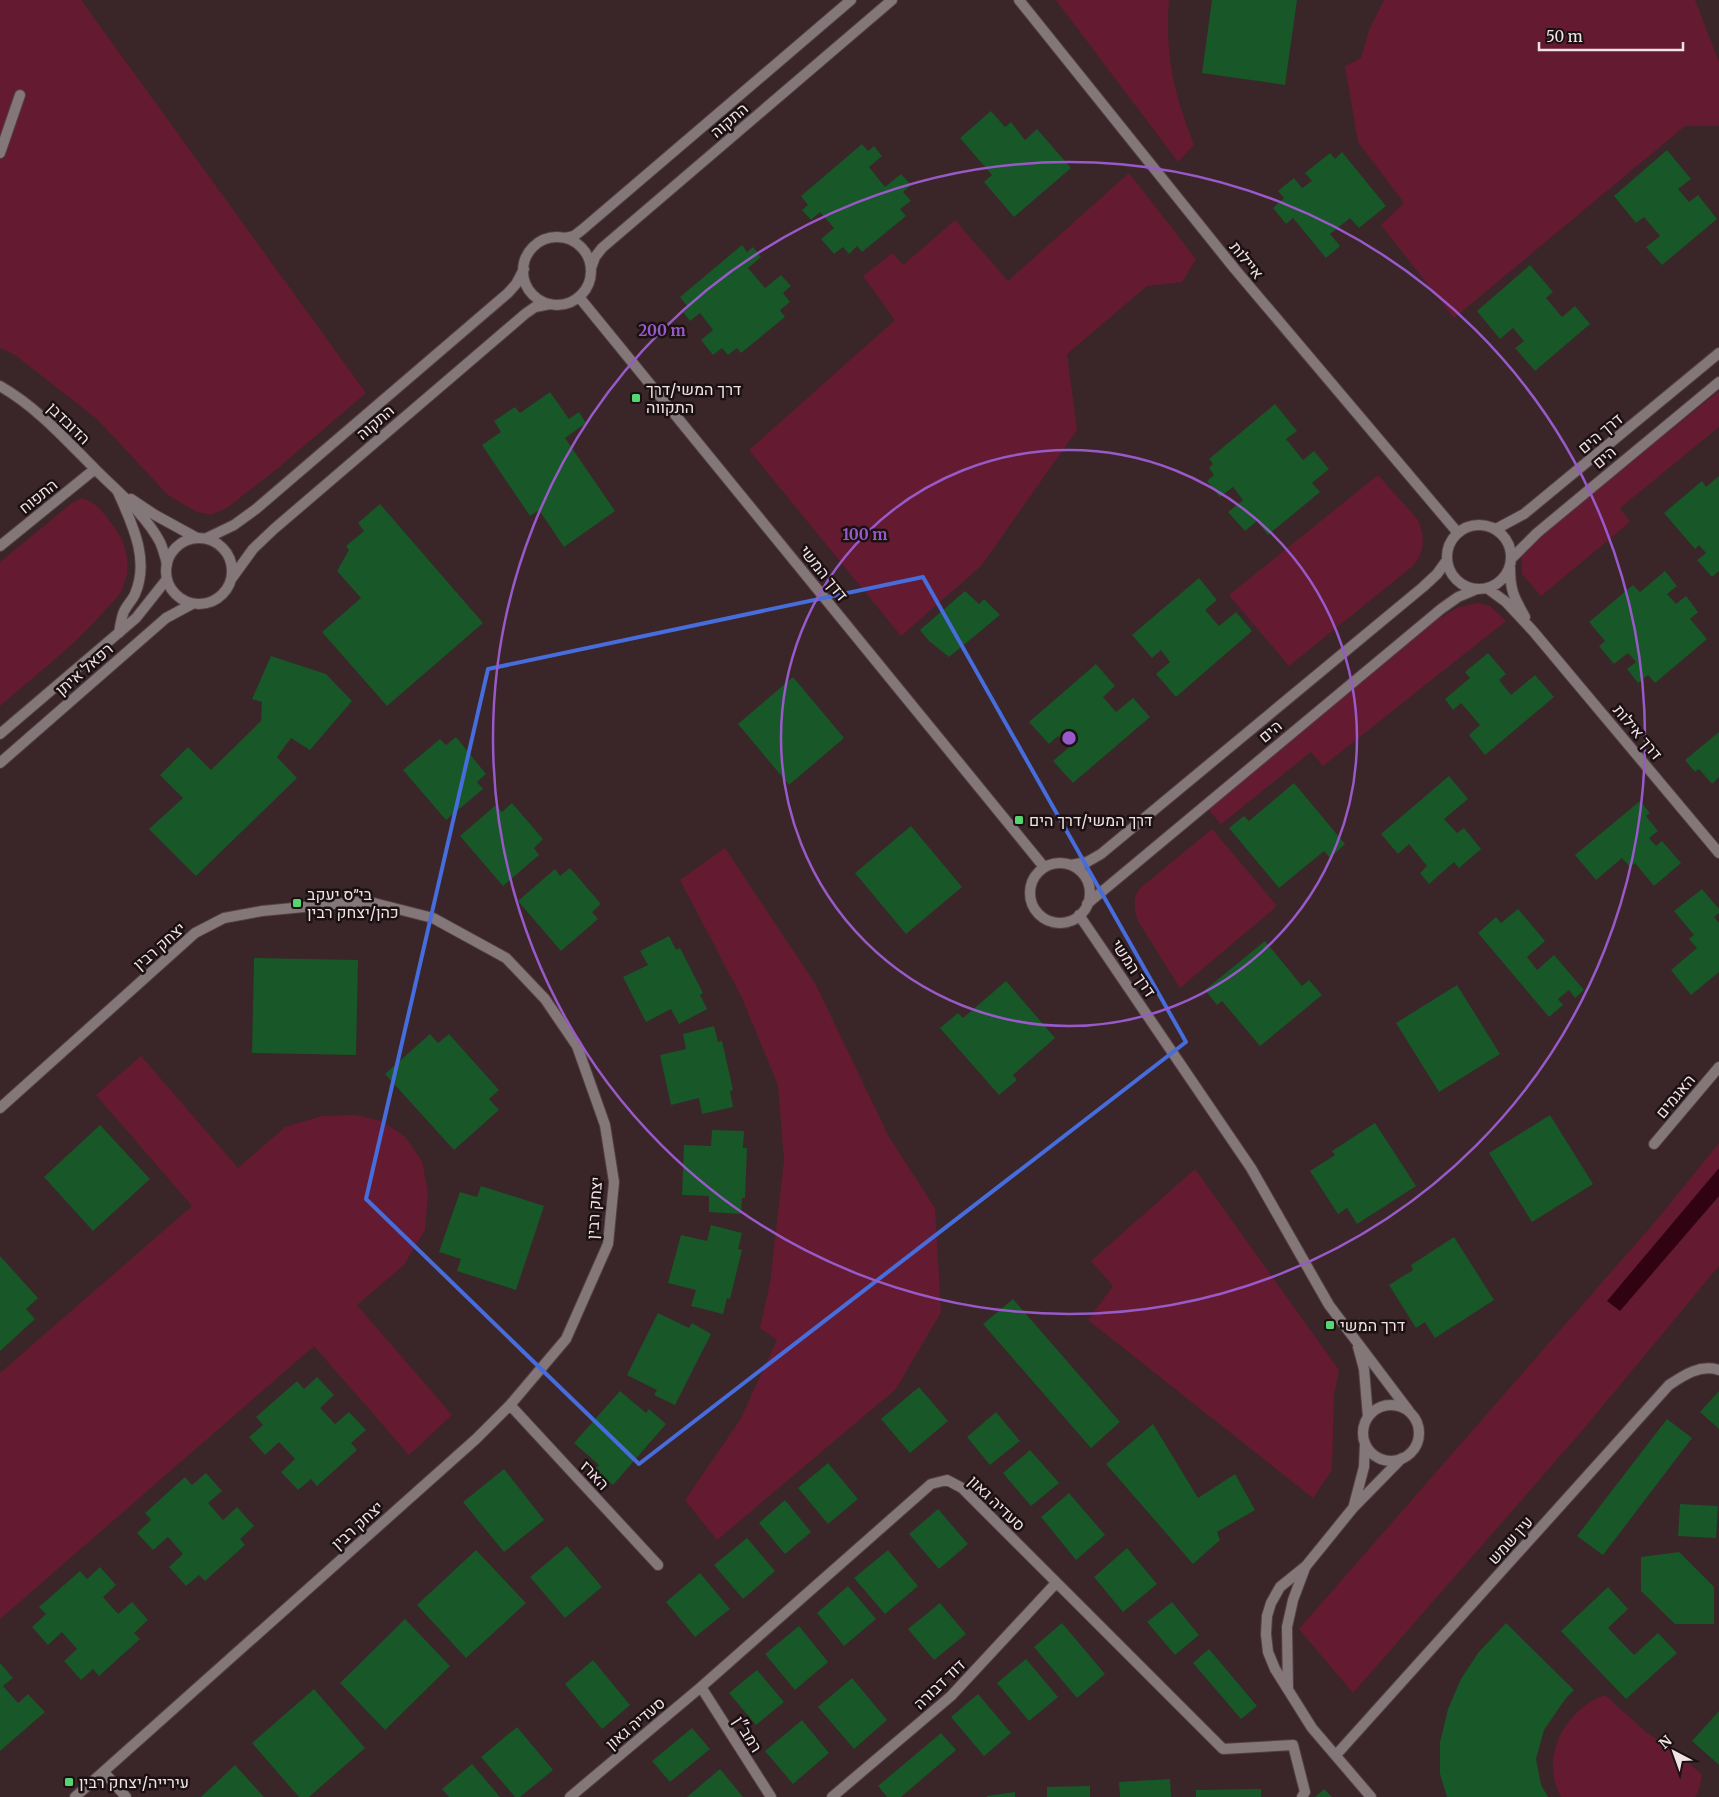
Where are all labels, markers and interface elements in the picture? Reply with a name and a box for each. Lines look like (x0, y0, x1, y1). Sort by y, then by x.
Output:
scale bar (1539, 20, 1683, 52)
text: 50 m (1546, 27, 1583, 46)
street label: התקוה (706, 98, 752, 142)
street label: איילות (1226, 237, 1268, 283)
text: 200 m (638, 321, 686, 340)
place label: דרך המשי/דרך התקווה (646, 379, 741, 417)
marker: דרך המשי/דרך התקווה (630, 392, 642, 404)
street label: הדובדבן (43, 398, 95, 448)
street label: התקוה (352, 400, 398, 444)
street label: דרך הים (1574, 409, 1626, 457)
street label: הים (1588, 442, 1620, 472)
street label: התפוח (15, 474, 61, 518)
text: 100 m (843, 525, 887, 544)
street label: דדך המשי (796, 541, 852, 605)
street label: רפאל איתן (51, 639, 117, 699)
street label: דרך אילות (1609, 700, 1667, 764)
street label: הים (1254, 715, 1286, 747)
centre of rings (1060, 729, 1078, 747)
place label: דרך המשי/דרך הים (1029, 810, 1153, 830)
marker: דרך המשי/דרך הים (1013, 814, 1025, 826)
place label: בי״ס יעקב כהן/יצחק רבין (307, 884, 399, 922)
marker: בי״ס יעקב כהן/יצחק רבין (291, 897, 303, 909)
street label: יצחק רבין (129, 918, 189, 974)
street label: דרך המשי (1108, 935, 1160, 1001)
street label: האגמים (1651, 1070, 1699, 1122)
street label: יצחק רבין (582, 1176, 606, 1240)
place label: דרך המשי (1340, 1315, 1405, 1335)
marker: דרך המשי (1324, 1319, 1336, 1331)
street label: הארז (576, 1456, 614, 1494)
street label: סעדיה גאון (964, 1471, 1030, 1535)
street label: יצחק רבין (327, 1497, 387, 1553)
street label: עין שמש (1483, 1512, 1537, 1568)
street label: דוד דבורה (909, 1655, 969, 1713)
street label: סעדיה גאון (601, 1692, 669, 1754)
street label: רמב"ן (729, 1712, 767, 1756)
north arrow (1649, 1727, 1699, 1777)
text: N (1655, 1732, 1676, 1753)
place label: עירייה/יצחק רבין (79, 1772, 189, 1792)
marker: עירייה/יצחק רבין (63, 1776, 75, 1788)

